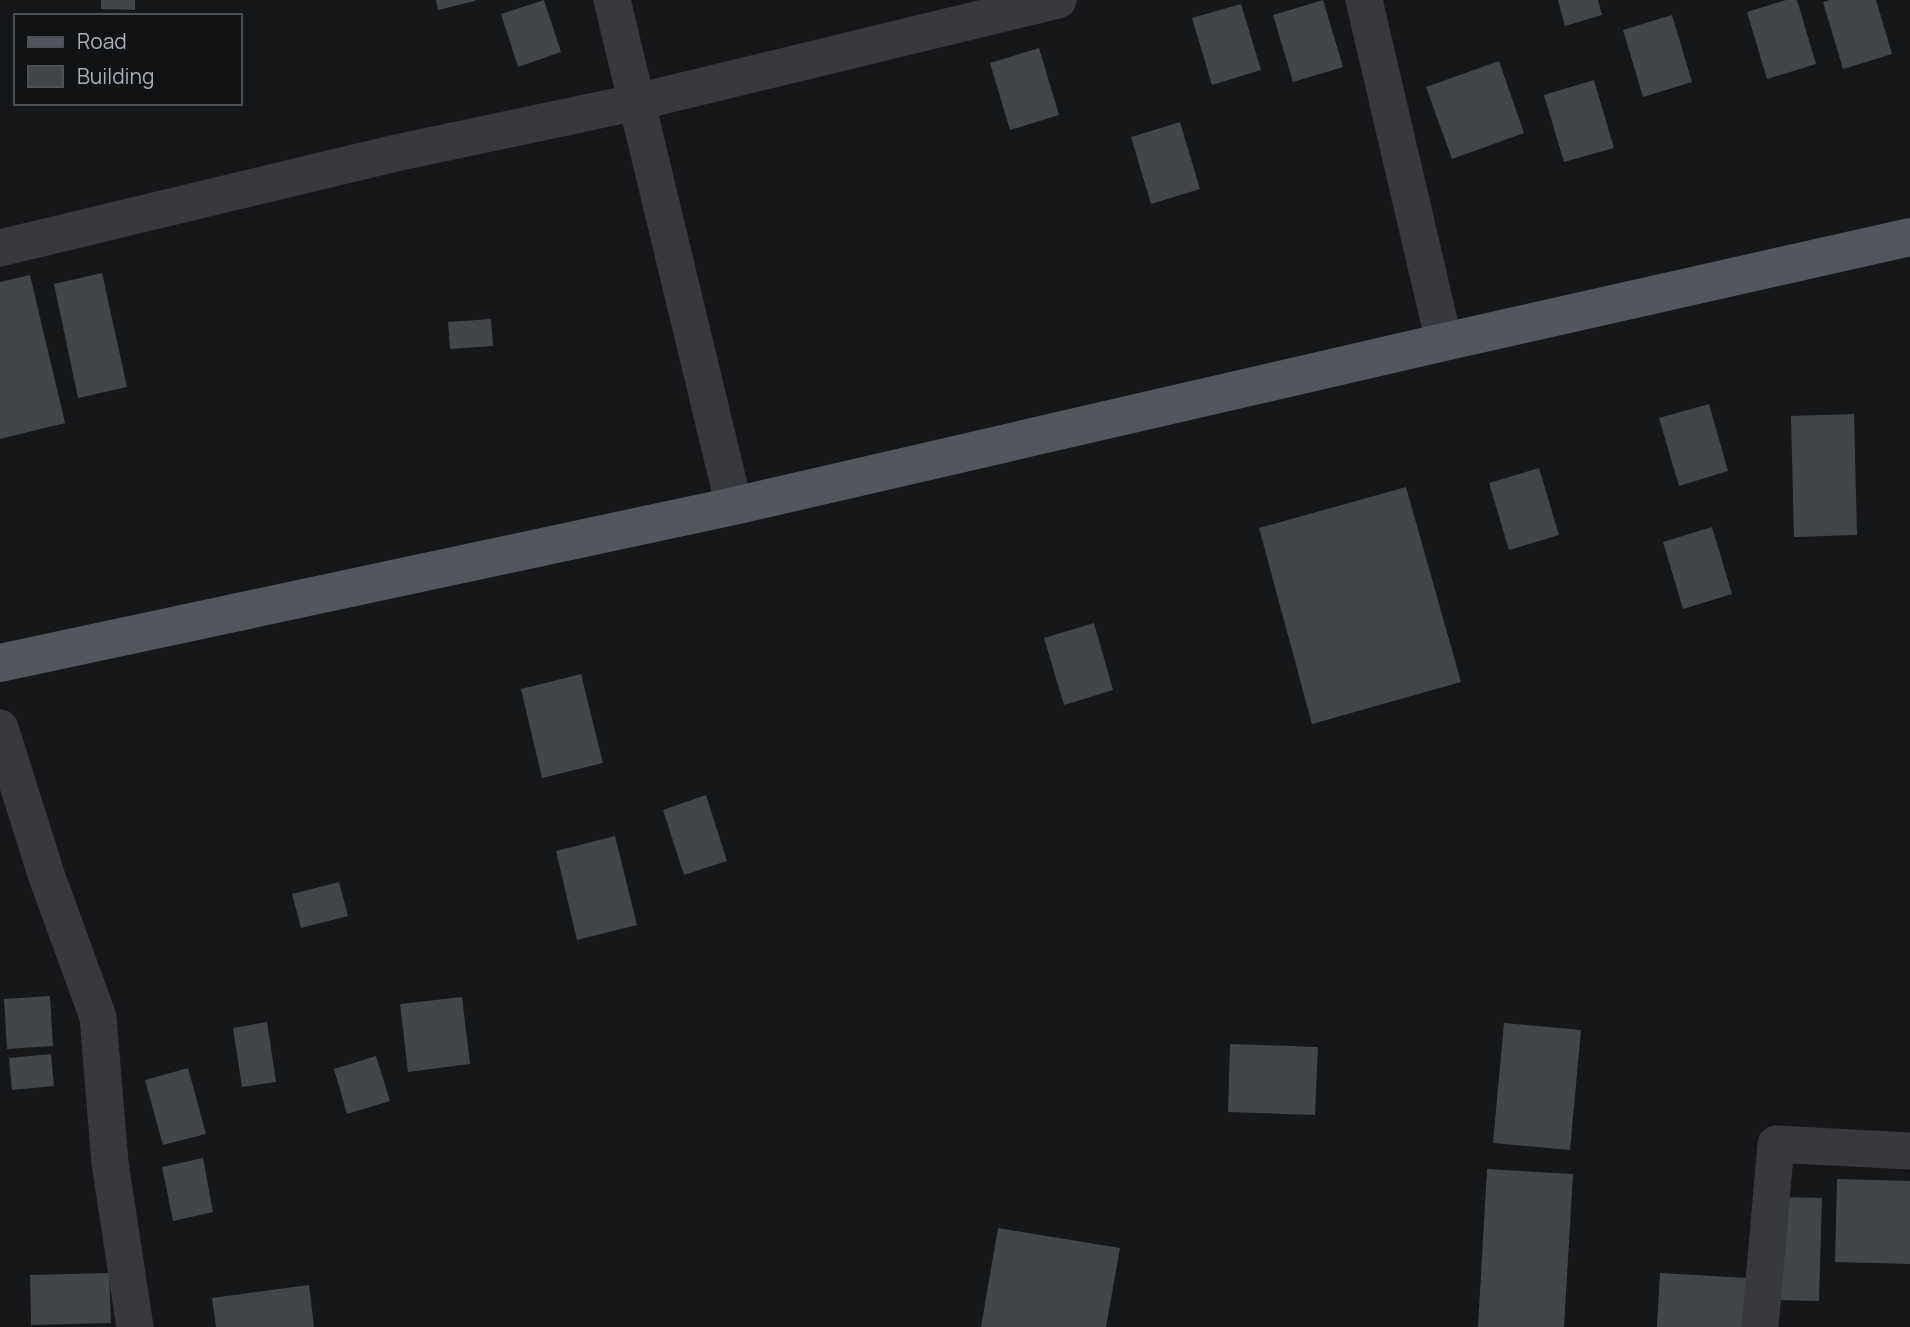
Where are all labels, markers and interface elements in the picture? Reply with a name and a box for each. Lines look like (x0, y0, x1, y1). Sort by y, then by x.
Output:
legend (14, 14, 242, 105)
text: Road (77, 27, 127, 55)
text: Building (77, 62, 154, 90)

